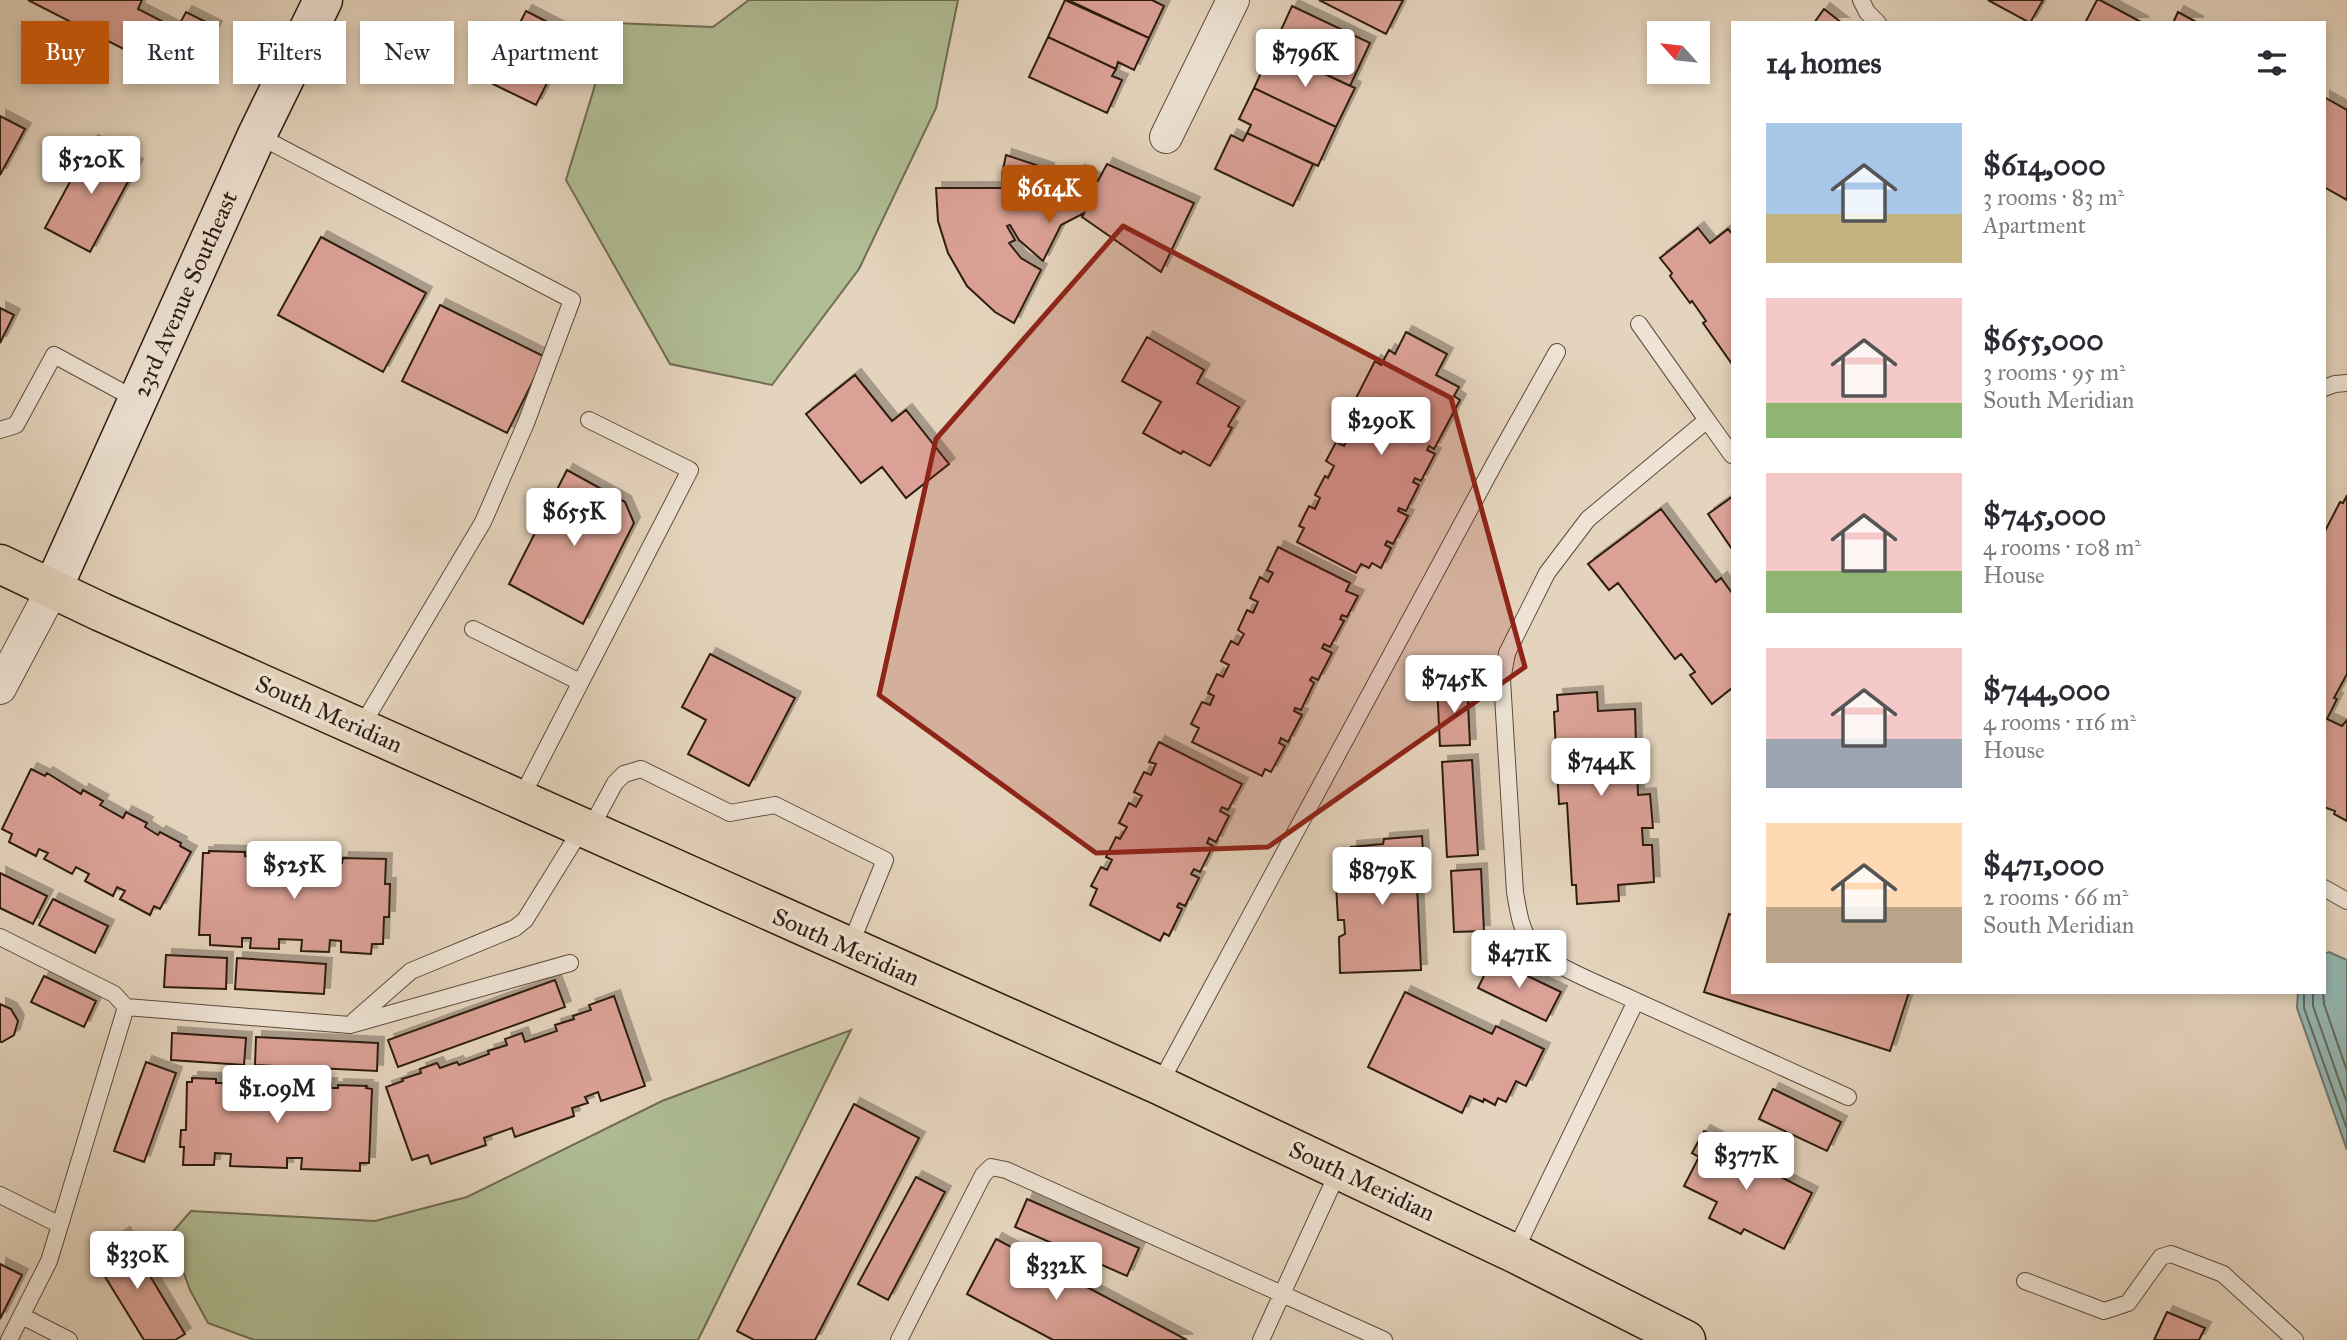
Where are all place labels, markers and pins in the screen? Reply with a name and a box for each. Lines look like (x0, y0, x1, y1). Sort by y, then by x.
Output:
pin: $796K (1256, 29, 1354, 89)
pin: $520K (42, 136, 140, 196)
pin: $614K (1000, 166, 1098, 225)
pin: $290K (1332, 398, 1430, 457)
pin: $655K (525, 489, 623, 548)
pin: $745K (1405, 656, 1503, 715)
pin: $744K (1552, 738, 1650, 798)
pin: $525K (245, 842, 343, 901)
pin: $879K (1333, 848, 1431, 907)
pin: $471K (1470, 930, 1568, 990)
pin: $1.09M (220, 1066, 334, 1125)
pin: $377K (1697, 1132, 1795, 1192)
pin: $330K (88, 1232, 186, 1291)
pin: $332K (1007, 1242, 1105, 1302)

